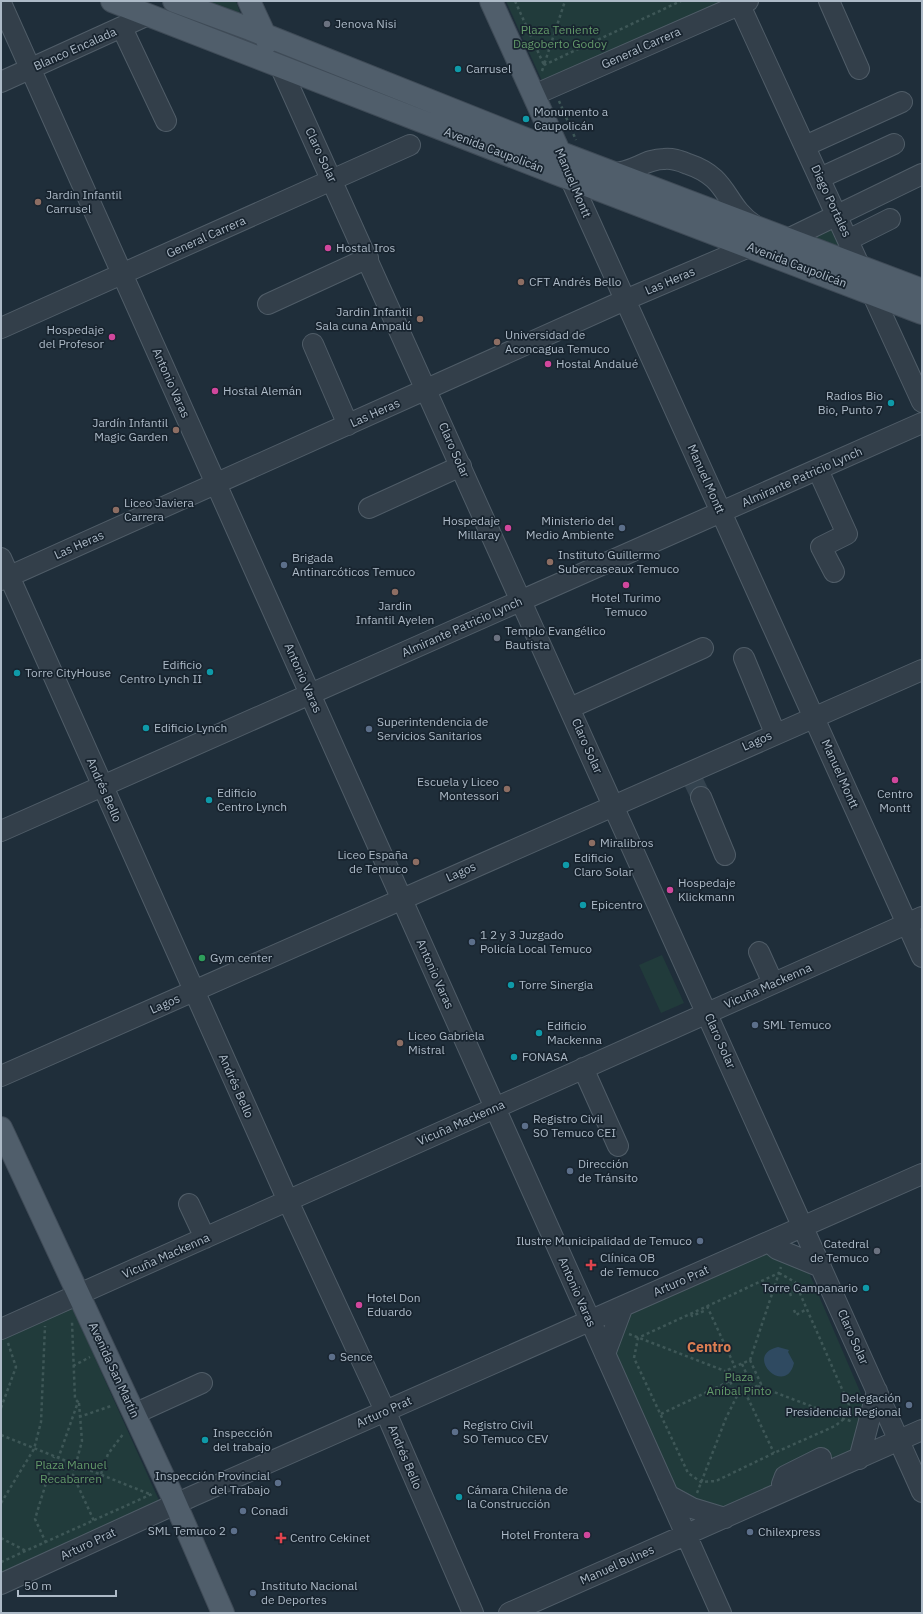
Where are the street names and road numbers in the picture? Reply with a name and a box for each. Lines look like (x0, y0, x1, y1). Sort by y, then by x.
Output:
street label: Blanco Encalada (31, 23, 119, 74)
street label: General Carrera (599, 23, 683, 72)
street label: Avenida Caupolicán (442, 124, 546, 175)
street label: Claro Solar (302, 125, 341, 185)
street label: Manuel Montt (552, 146, 595, 220)
street label: Diego Portales (808, 162, 855, 239)
street label: General Carrera (164, 212, 248, 261)
street label: Avenida Caupolicán (745, 239, 849, 290)
street label: Las Heras (643, 263, 697, 298)
street label: Antonio Varas (149, 346, 194, 420)
street label: Las Heras (348, 395, 402, 430)
street label: Claro Solar (436, 420, 474, 480)
street label: Manuel Montt (685, 442, 728, 516)
street label: Almirante Patricio Lynch (739, 443, 864, 510)
street label: Las Heras (52, 527, 106, 562)
street label: Almirante Patricio Lynch (399, 593, 524, 660)
street label: Antonio Varas (281, 641, 326, 715)
street label: Claro Solar (569, 716, 607, 776)
street label: Lagos (739, 727, 774, 754)
street label: Manuel Montt (819, 737, 862, 811)
street label: Andrés Bello (84, 755, 125, 824)
street label: Lagos (443, 858, 478, 885)
street label: Antonio Varas (413, 937, 458, 1011)
street label: Vicuña Mackenna (722, 959, 814, 1012)
street label: Lagos (147, 990, 182, 1017)
street label: Claro Solar (702, 1011, 740, 1071)
street label: Andrés Bello (216, 1051, 257, 1120)
street label: Vicuña Mackenna (415, 1096, 507, 1149)
street label: Vicuña Mackenna (120, 1229, 212, 1282)
street label: Antonio Varas (555, 1255, 600, 1329)
street label: Arturo Prat (651, 1262, 711, 1299)
street label: Claro Solar (835, 1307, 873, 1367)
street label: Avenida San Martín (86, 1320, 143, 1420)
street label: Arturo Prat (354, 1393, 414, 1430)
street label: Andrés Bello (385, 1422, 426, 1492)
street label: Arturo Prat (58, 1524, 118, 1563)
street label: Manuel Bulnes (577, 1541, 656, 1588)

